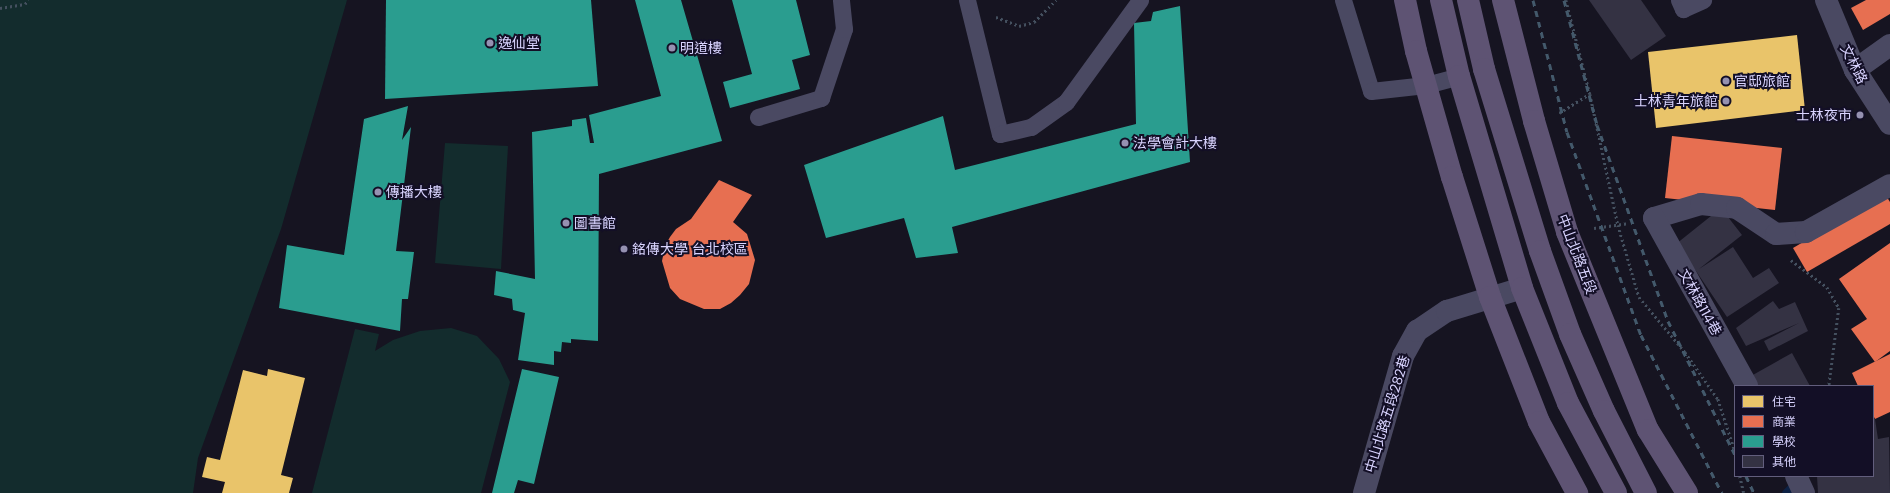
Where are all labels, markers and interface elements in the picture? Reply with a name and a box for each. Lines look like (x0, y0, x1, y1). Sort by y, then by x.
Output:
place label: 逸仙堂 (498, 35, 540, 51)
marker: 逸仙堂 (485, 38, 495, 48)
place label: 明道樓 (680, 40, 722, 56)
street label: 文林路 (1837, 41, 1871, 87)
marker: 明道樓 (667, 43, 677, 53)
place label: 官邸旅館 (1734, 73, 1790, 89)
marker: 官邸旅館 (1721, 76, 1731, 86)
place label: 士林青年旅館 (1634, 93, 1718, 109)
marker: 士林青年旅館 (1721, 96, 1731, 106)
place label: 士林夜市 (1796, 107, 1852, 123)
marker: 士林夜市 (1855, 110, 1865, 120)
place label: 法學會計大樓 (1133, 135, 1217, 151)
marker: 法學會計大樓 (1120, 138, 1130, 148)
place label: 傳播大樓 (386, 184, 442, 200)
marker: 傳播大樓 (373, 187, 383, 197)
street label: 中山北路五段 (1554, 212, 1600, 296)
place label: 圖書館 (574, 215, 616, 231)
marker: 圖書館 (561, 218, 571, 228)
place label: 銘傳大學 台北校區 (632, 241, 748, 257)
marker: 銘傳大學 台北校區 (619, 244, 629, 254)
street label: 文林路114巷 (1675, 266, 1725, 338)
street label: 中山北路五段282巷 (1361, 353, 1413, 475)
legend (1734, 385, 1874, 477)
text: 住宅 (1772, 394, 1796, 410)
text: 商業 (1772, 414, 1796, 430)
text: 學校 (1772, 434, 1796, 450)
text: 其他 (1772, 454, 1796, 470)

